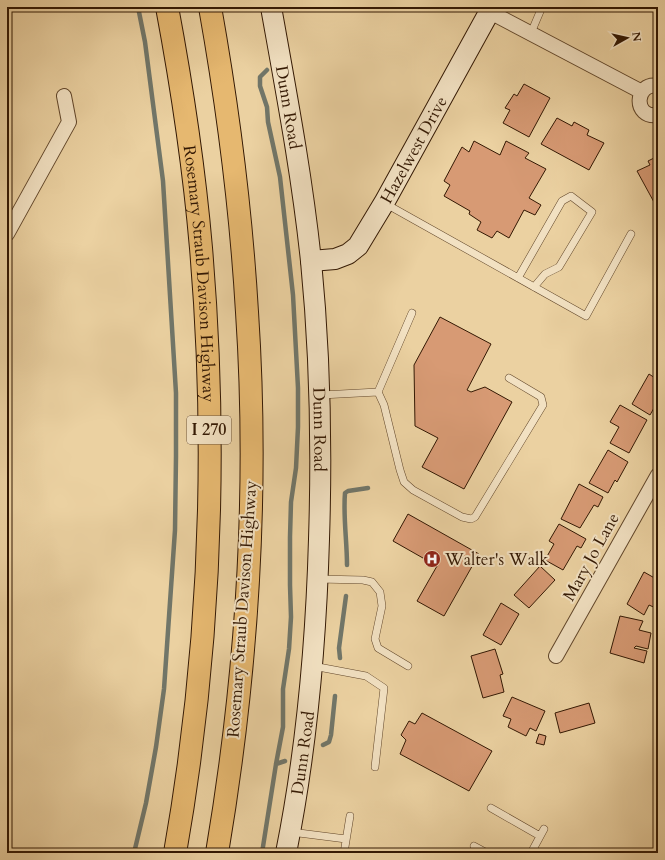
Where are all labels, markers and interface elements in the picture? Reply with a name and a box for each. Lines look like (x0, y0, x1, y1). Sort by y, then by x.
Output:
north arrow (607, 18, 647, 58)
text: N (628, 31, 645, 43)
street label: Dunn Road (270, 64, 307, 151)
street label: Hazelwest Drive (375, 92, 452, 207)
street label: Rosemary Straub Davison Highway (178, 144, 221, 403)
street label: Dunn Road (308, 387, 332, 472)
road number: I 270 (187, 416, 231, 444)
street label: Rosemary Straub Davison Highway (222, 480, 262, 738)
street label: Mary Jo Lane (557, 509, 625, 605)
place label: Walter's Walk (444, 548, 549, 571)
hospital icon: Walter's Walk (422, 549, 442, 569)
street label: Dunn Road (286, 710, 320, 796)

